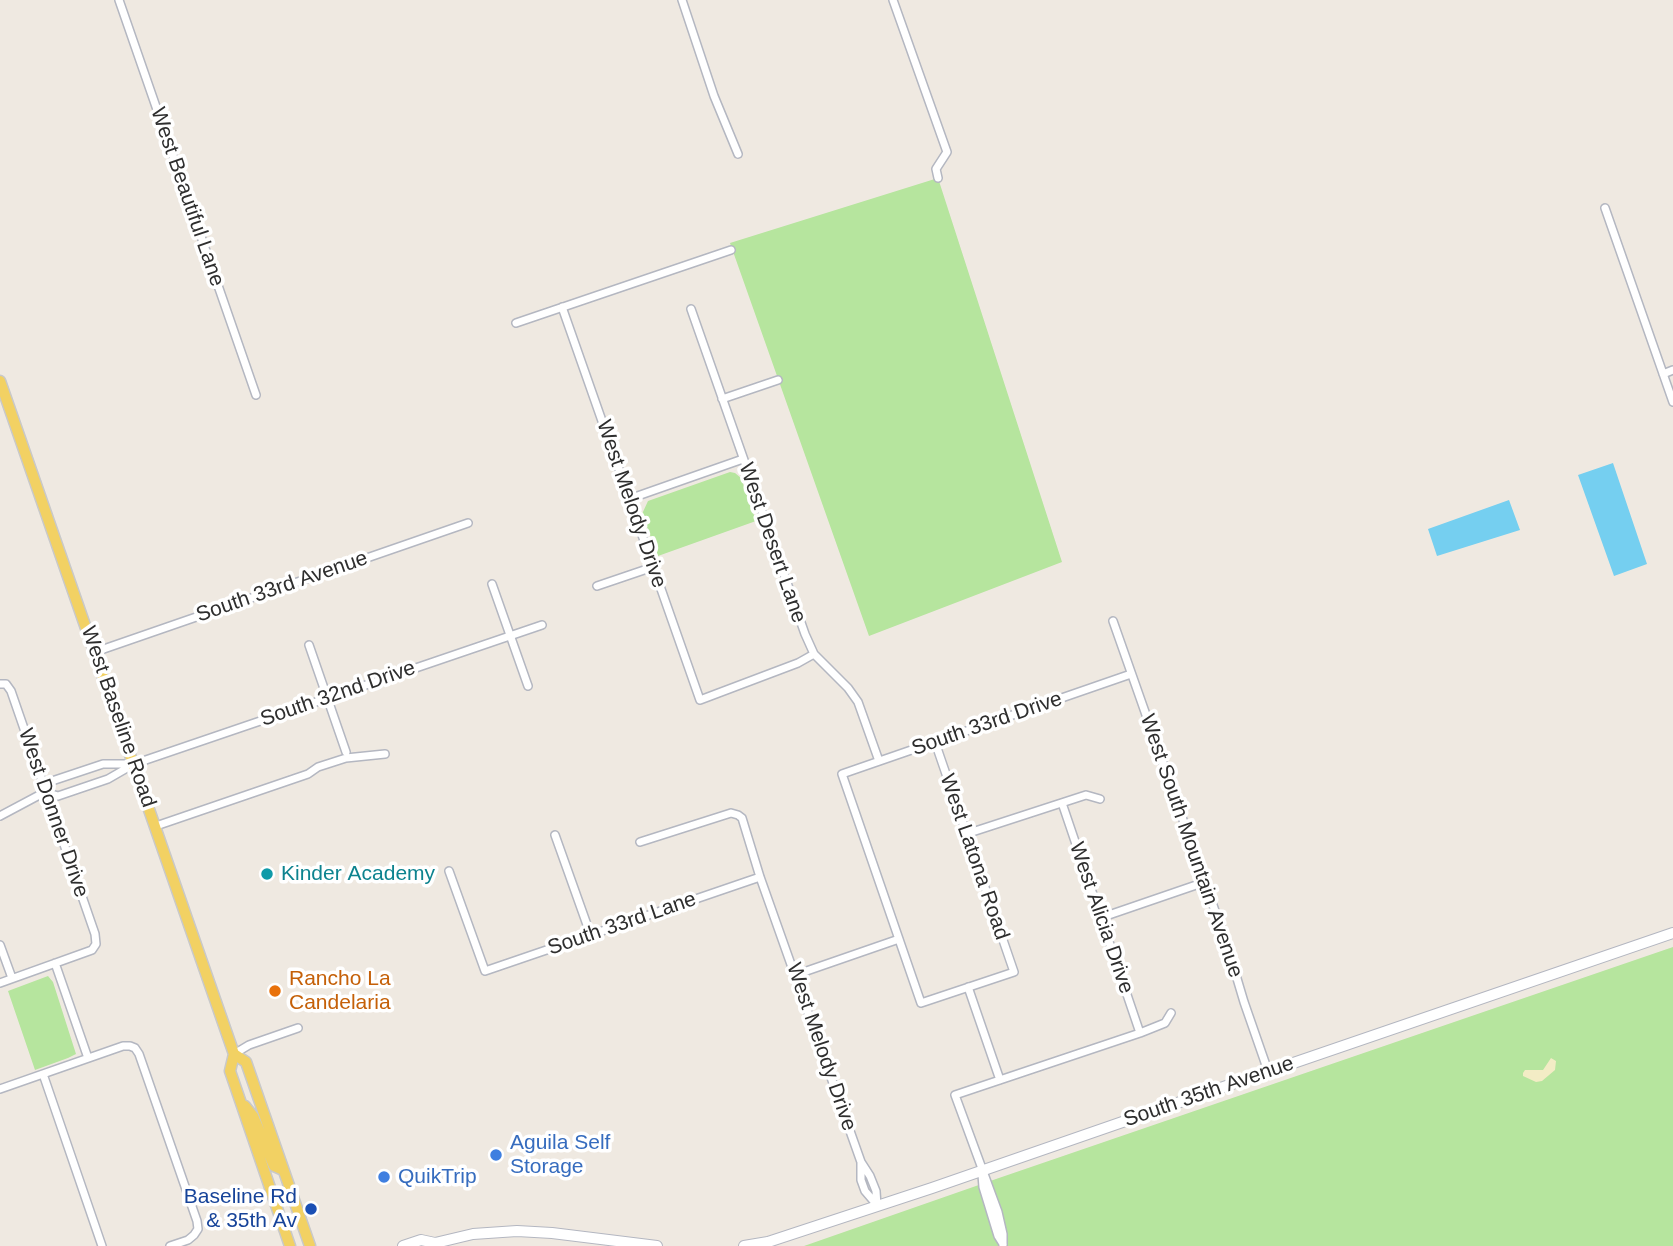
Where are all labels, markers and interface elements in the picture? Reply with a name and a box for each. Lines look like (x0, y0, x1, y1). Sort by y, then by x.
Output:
street label: West Beautiful Lane (145, 104, 229, 290)
street label: West Melody Drive (590, 417, 672, 591)
street label: West Desert Lane (733, 460, 811, 626)
street label: South 33rd Avenue (193, 546, 371, 628)
street label: West Baseline Road (75, 623, 161, 811)
street label: South 32nd Drive (257, 656, 419, 732)
street label: South 33rd Drive (908, 686, 1066, 762)
street label: West South Mountain Avenue (1134, 711, 1248, 981)
street label: West Donner Drive (12, 725, 94, 901)
street label: West Latona Road (934, 771, 1014, 943)
street label: West Alicia Drive (1063, 839, 1139, 997)
place label: Kinder Academy (281, 861, 435, 887)
marker: Kinder Academy (259, 866, 275, 882)
street label: South 33rd Lane (544, 887, 700, 961)
street label: West Melody Drive (780, 960, 862, 1134)
place label: Rancho La Candelaria (289, 966, 391, 1016)
marker: Rancho La Candelaria (267, 983, 283, 999)
street label: South 35th Avenue (1121, 1051, 1297, 1133)
place label: Aguila Self Storage (510, 1130, 610, 1180)
marker: Aguila Self Storage (488, 1147, 504, 1163)
place label: QuikTrip (398, 1164, 477, 1190)
marker: QuikTrip (376, 1169, 392, 1185)
place label: Baseline Rd & 35th Av (184, 1184, 297, 1234)
marker: Baseline Rd & 35th Av (303, 1201, 319, 1217)

